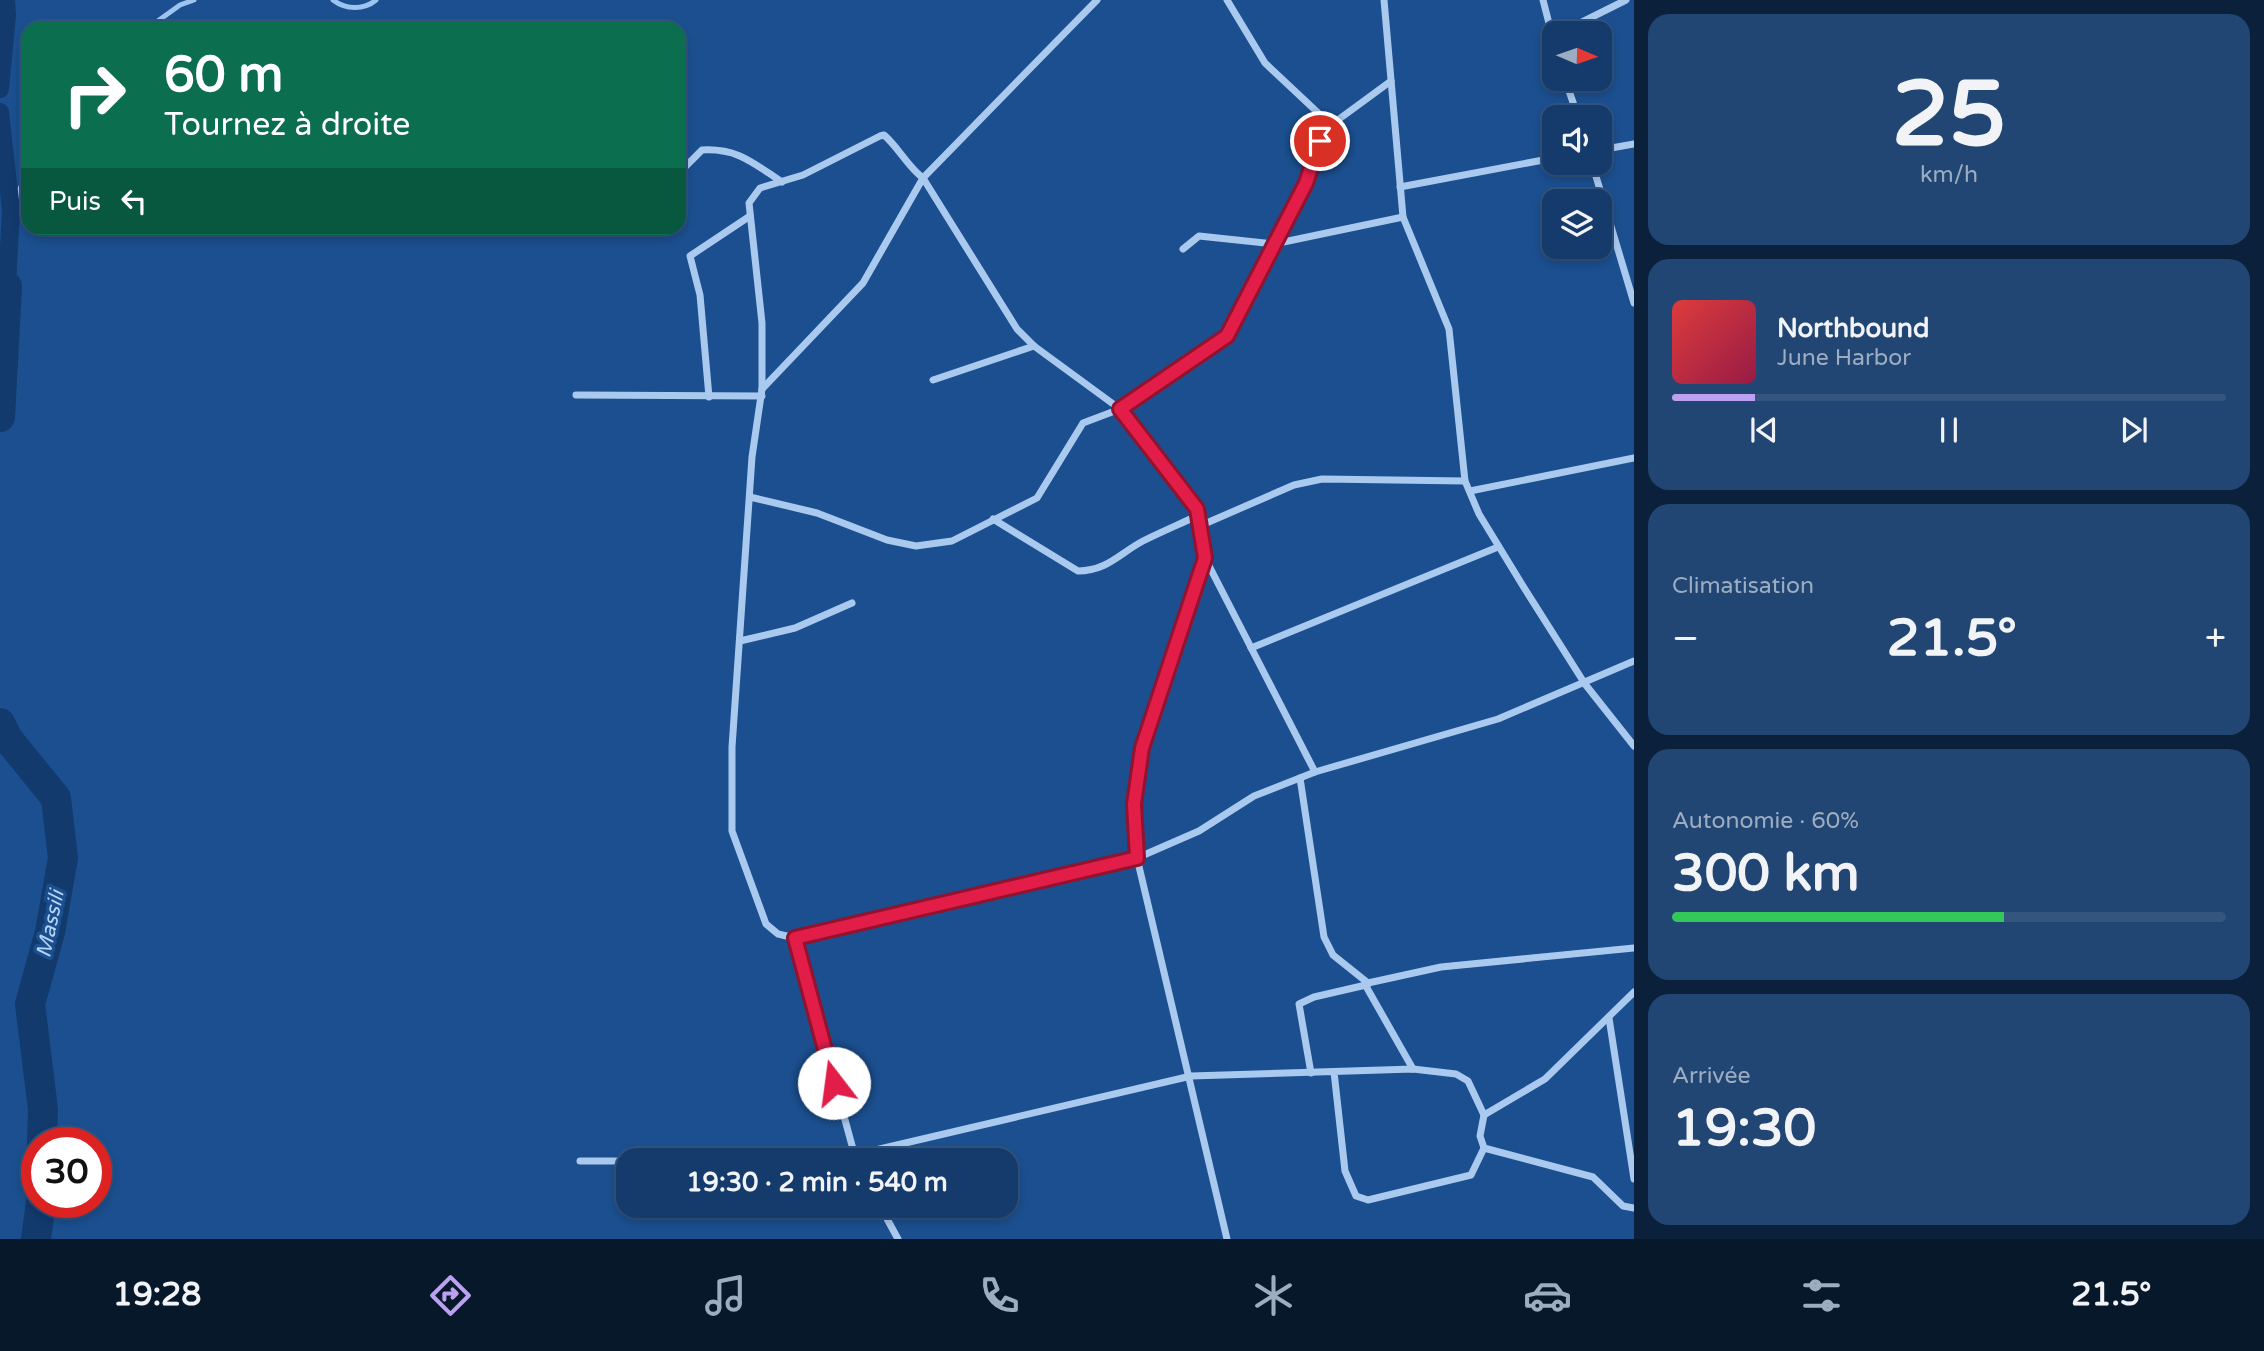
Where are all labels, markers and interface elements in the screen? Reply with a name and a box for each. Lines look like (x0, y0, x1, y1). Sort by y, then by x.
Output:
north arrow (1542, 21, 1612, 91)
map controls (1542, 21, 1612, 259)
text: 60 m (164, 46, 283, 105)
icon: right (49, 49, 140, 140)
text: 25 (1892, 60, 2006, 170)
button: sound (1542, 105, 1612, 175)
text: Tournez à droite (164, 106, 410, 144)
pin (1290, 111, 1350, 171)
icon: arrive (1301, 122, 1339, 160)
text: km/h (1920, 161, 1978, 189)
icon: left (115, 182, 153, 220)
text: Puis (49, 186, 101, 217)
button: layers (1542, 189, 1612, 259)
text: Northbound (1777, 313, 1929, 344)
text: June Harbor (1777, 344, 1911, 372)
icon: previous (1745, 411, 1783, 449)
icon: pause (1930, 411, 1968, 449)
icon: next (2115, 411, 2153, 449)
text: Climatisation (1672, 572, 1814, 600)
text: 21.5° (1887, 607, 2017, 670)
text: − (1672, 616, 1699, 662)
text: + (2205, 616, 2226, 662)
text: Autonomie · 60% (1672, 807, 1859, 835)
text: 300 km (1672, 842, 1860, 905)
water label: Massili (31, 886, 70, 960)
position arrow (797, 1046, 871, 1120)
text: Arrivée (1672, 1062, 1750, 1090)
text: 19:30 (1672, 1097, 1816, 1160)
speed limit sign: 30 (21, 1127, 112, 1218)
text: 19:30 · 2 min · 540 m (686, 1167, 948, 1198)
icon: directions (426, 1271, 475, 1320)
icon: music (701, 1271, 750, 1320)
icon: phone (975, 1271, 1024, 1320)
icon: climate (1249, 1271, 1298, 1320)
icon: car (1523, 1271, 1572, 1320)
icon: filters (1797, 1271, 1846, 1320)
text: 19:28 (113, 1276, 201, 1314)
text: 21.5° (2071, 1276, 2151, 1314)

